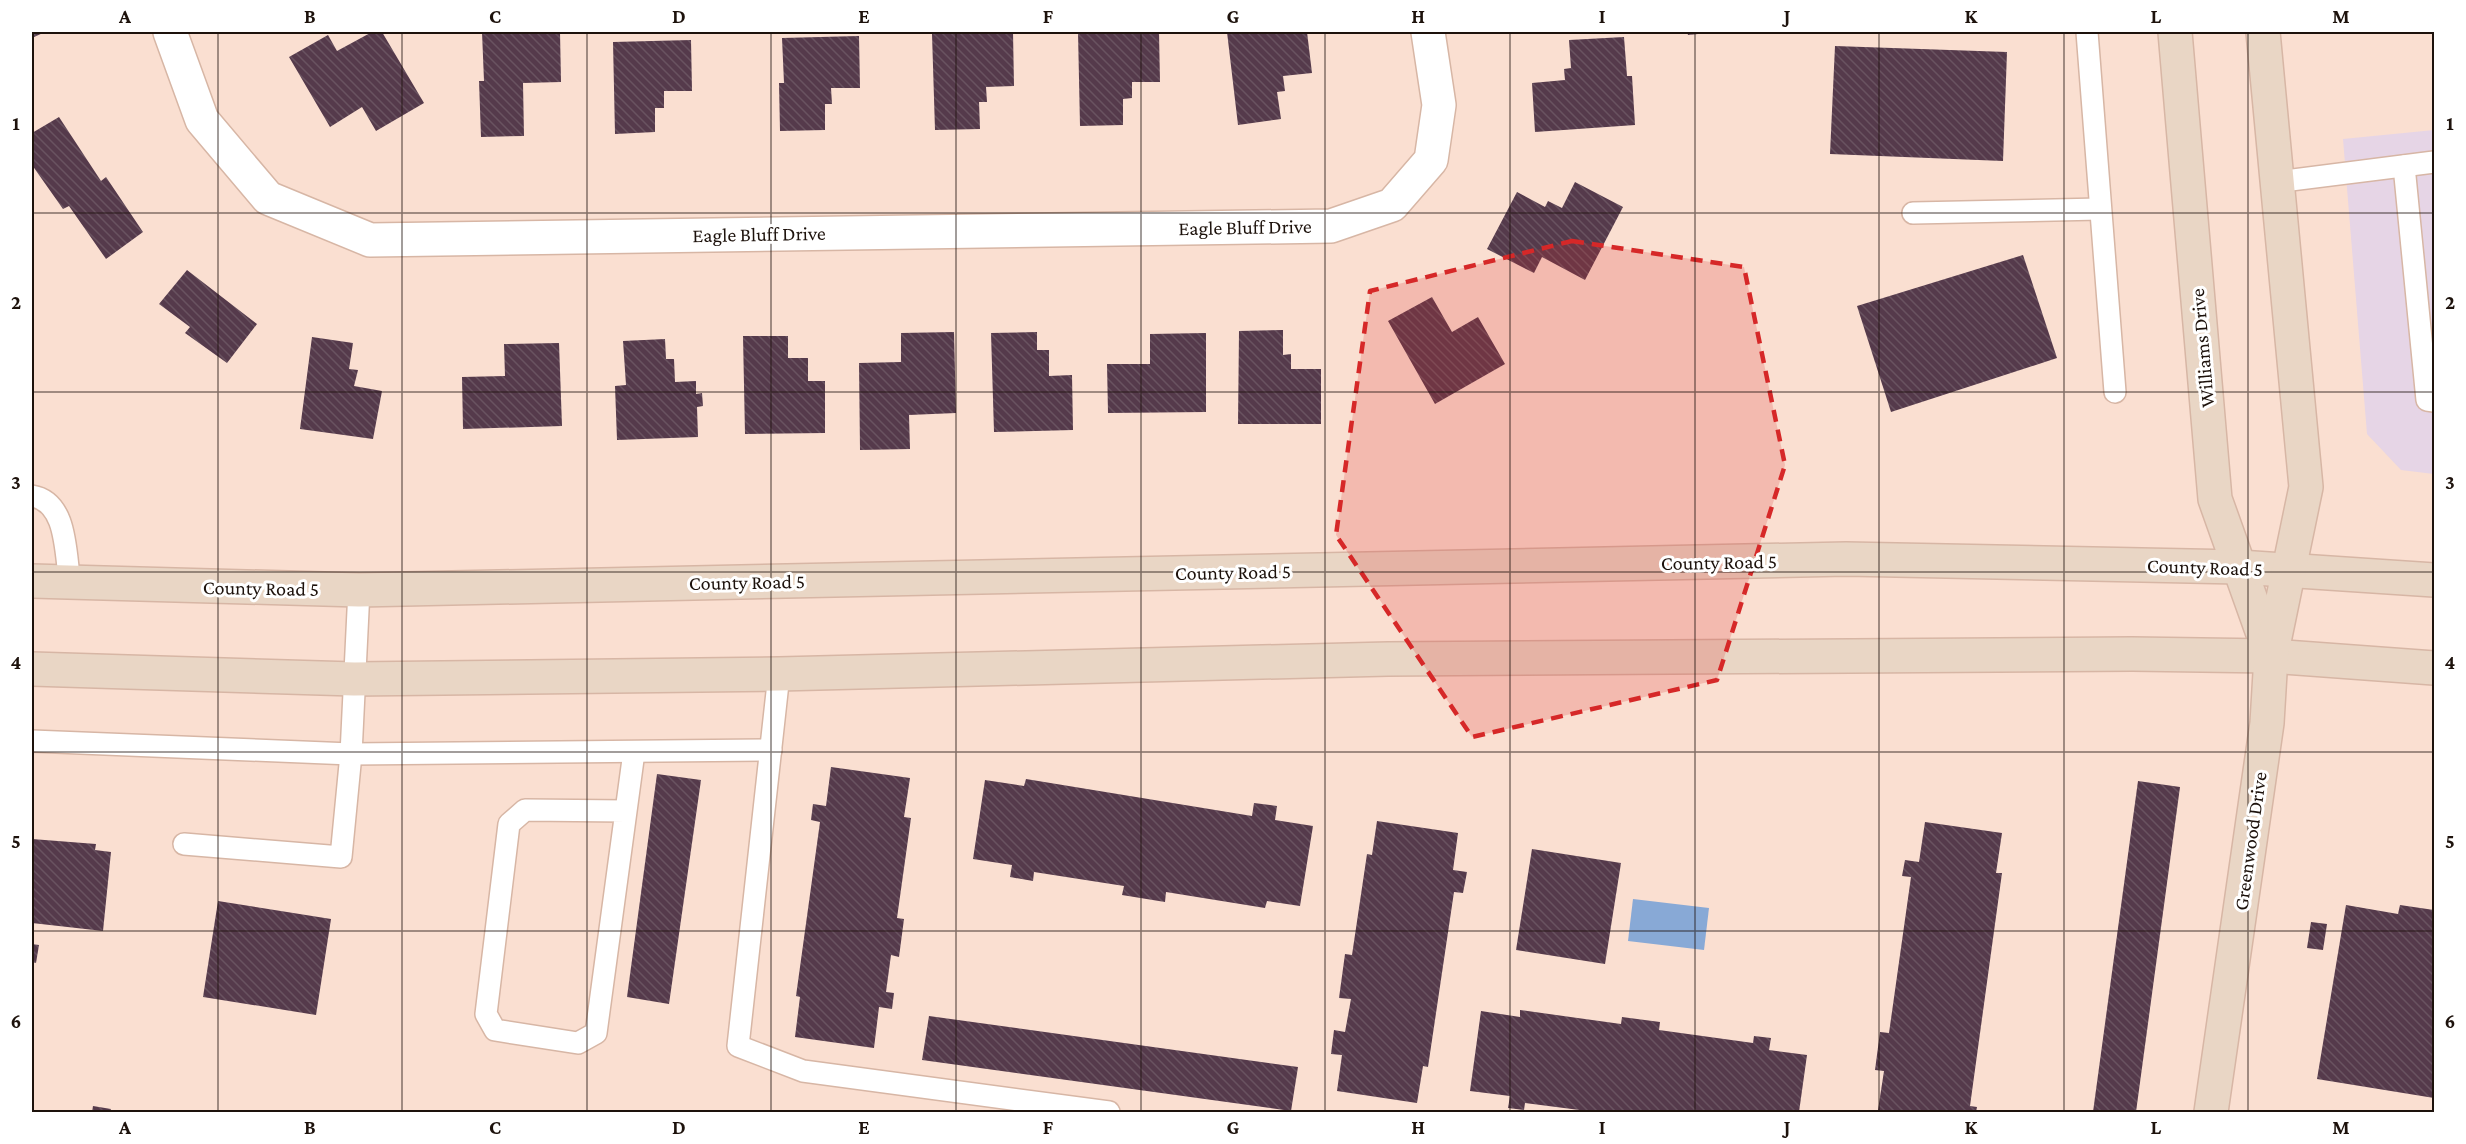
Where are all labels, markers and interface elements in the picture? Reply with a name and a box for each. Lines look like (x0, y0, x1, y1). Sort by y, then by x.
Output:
text: A (118, 5, 132, 27)
text: B (304, 5, 316, 27)
text: C (489, 5, 501, 27)
text: D (672, 5, 686, 27)
text: E (858, 5, 870, 27)
text: F (1043, 5, 1054, 27)
text: G (1227, 5, 1240, 27)
text: H (1411, 5, 1425, 27)
text: I (1599, 5, 1606, 27)
text: J (1782, 5, 1791, 27)
text: K (1965, 5, 1979, 27)
text: L (2151, 5, 2162, 27)
text: M (2332, 5, 2350, 27)
text: 1 (12, 112, 20, 134)
text: 1 (2446, 112, 2454, 134)
street label: Eagle Bluff Drive (1178, 215, 1312, 240)
street label: Eagle Bluff Drive (692, 222, 826, 247)
street label: Williams Drive (2186, 287, 2218, 408)
text: 2 (11, 291, 21, 313)
text: 2 (2445, 291, 2455, 313)
text: 3 (11, 471, 21, 493)
text: 3 (2445, 471, 2455, 493)
street label: County Road 5 (1661, 550, 1777, 575)
street label: County Road 5 (2147, 554, 2263, 581)
street label: County Road 5 (1175, 560, 1291, 585)
street label: County Road 5 (689, 570, 805, 595)
street label: County Road 5 (203, 576, 319, 601)
text: 4 (11, 651, 22, 673)
text: 4 (2445, 651, 2456, 673)
street label: Greenwood Drive (2229, 770, 2271, 912)
text: 5 (11, 830, 21, 852)
text: 5 (2445, 830, 2455, 852)
text: 6 (11, 1010, 21, 1032)
text: 6 (2445, 1010, 2455, 1032)
text: A (118, 1116, 132, 1138)
text: B (304, 1116, 316, 1138)
text: C (489, 1116, 501, 1138)
text: D (672, 1116, 686, 1138)
text: E (858, 1116, 870, 1138)
text: F (1043, 1116, 1054, 1138)
text: G (1227, 1116, 1240, 1138)
text: H (1411, 1116, 1425, 1138)
text: I (1599, 1116, 1606, 1138)
text: J (1782, 1116, 1791, 1138)
text: K (1965, 1116, 1979, 1138)
text: L (2151, 1116, 2162, 1138)
text: M (2332, 1116, 2350, 1138)

